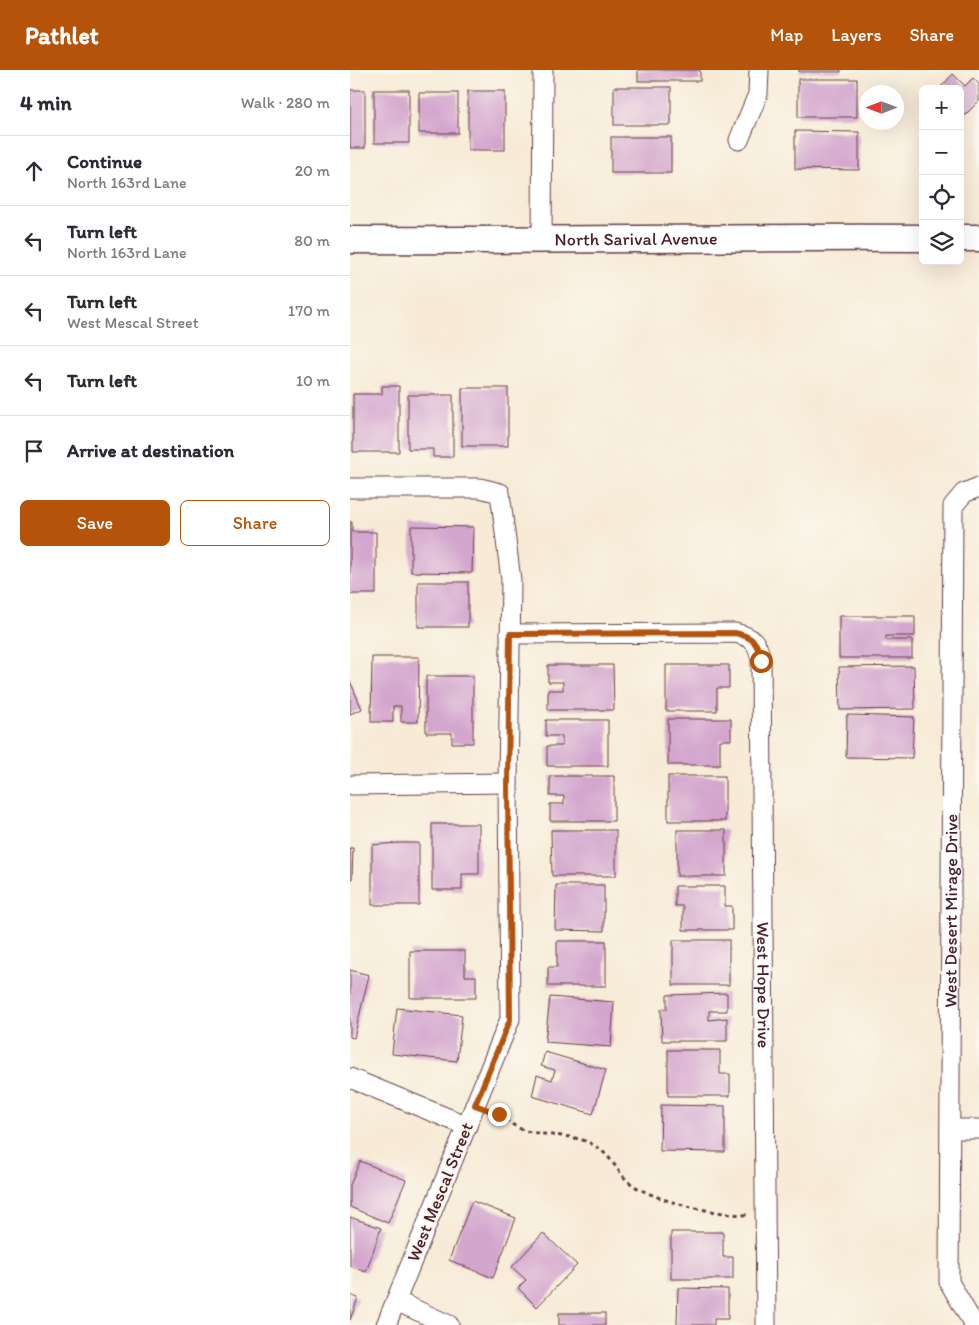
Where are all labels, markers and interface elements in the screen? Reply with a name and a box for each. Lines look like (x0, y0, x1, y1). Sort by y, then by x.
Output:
text: Pathlet (25, 21, 99, 50)
text: Map (770, 24, 803, 46)
text: Layers (831, 24, 881, 46)
text: Share (909, 24, 954, 46)
north arrow (859, 85, 904, 130)
map controls (919, 85, 964, 265)
button: + (919, 85, 964, 130)
text: 4 min (20, 90, 72, 115)
text: Walk · 280 m (241, 93, 330, 112)
button: − (919, 130, 964, 175)
text: Continue (67, 150, 142, 173)
icon: ahead (20, 157, 48, 185)
text: 20 m (295, 161, 330, 180)
text: North 163rd Lane (67, 173, 187, 192)
button: locate (919, 175, 964, 220)
text: Turn left (67, 220, 137, 243)
button: layers (919, 220, 964, 265)
icon: left (20, 227, 48, 255)
street label: North Sarival Avenue (554, 227, 718, 251)
text: 80 m (294, 231, 330, 250)
text: North 163rd Lane (67, 243, 187, 262)
text: Turn left (67, 290, 137, 313)
icon: left (20, 297, 48, 325)
text: 170 m (288, 301, 330, 320)
text: West Mescal Street (67, 313, 199, 332)
icon: left (20, 367, 48, 395)
text: Turn left (67, 369, 137, 392)
text: 10 m (296, 371, 330, 390)
icon: arrive (20, 437, 48, 465)
text: Arrive at destination (67, 439, 234, 462)
button: Save (20, 500, 170, 546)
button: Share (180, 500, 330, 546)
route start (750, 650, 773, 673)
street label: West Desert Mirage Drive (939, 814, 962, 1008)
street label: West Hope Drive (752, 922, 775, 1048)
route end (488, 1103, 511, 1126)
street label: West Mescal Street (402, 1119, 478, 1265)

